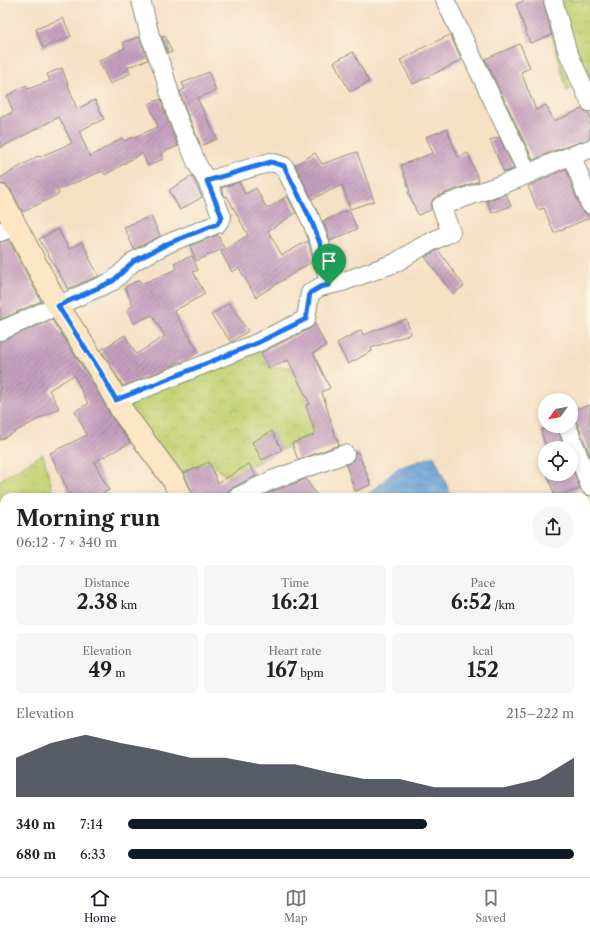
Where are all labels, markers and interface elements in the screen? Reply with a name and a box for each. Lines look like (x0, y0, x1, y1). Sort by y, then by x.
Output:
pin (312, 244, 346, 285)
icon: arrive (318, 250, 340, 272)
north arrow (538, 393, 578, 433)
map controls (538, 393, 578, 481)
button: locate (538, 441, 578, 481)
text: Morning run (16, 505, 160, 532)
button: share (532, 506, 574, 548)
text: 06:12 · 7 × 340 m (16, 534, 117, 550)
text: Distance (84, 576, 130, 590)
text: Time (281, 576, 309, 590)
text: Pace (471, 576, 495, 590)
text: 2.38 (77, 590, 118, 614)
text: 16:21 (271, 590, 319, 614)
text: 6:52 (451, 590, 492, 614)
text: km (118, 598, 137, 612)
text: /km (492, 598, 515, 612)
text: Elevation (82, 644, 132, 658)
text: Heart rate (268, 644, 322, 658)
text: kcal (473, 644, 493, 658)
text: 49 (89, 658, 112, 682)
text: 167 (266, 658, 297, 682)
text: 152 (467, 658, 499, 682)
text: m (112, 666, 125, 680)
text: bpm (297, 666, 324, 680)
text: Elevation (16, 705, 74, 721)
text: 215–222 m (506, 705, 574, 721)
text: 340 m (16, 816, 56, 832)
text: 7:14 (80, 816, 103, 832)
text: 680 m (16, 846, 56, 862)
text: 6:33 (80, 846, 106, 862)
tab: Home (84, 887, 116, 925)
tab: Map (284, 887, 308, 925)
tab: Saved (475, 887, 506, 925)

